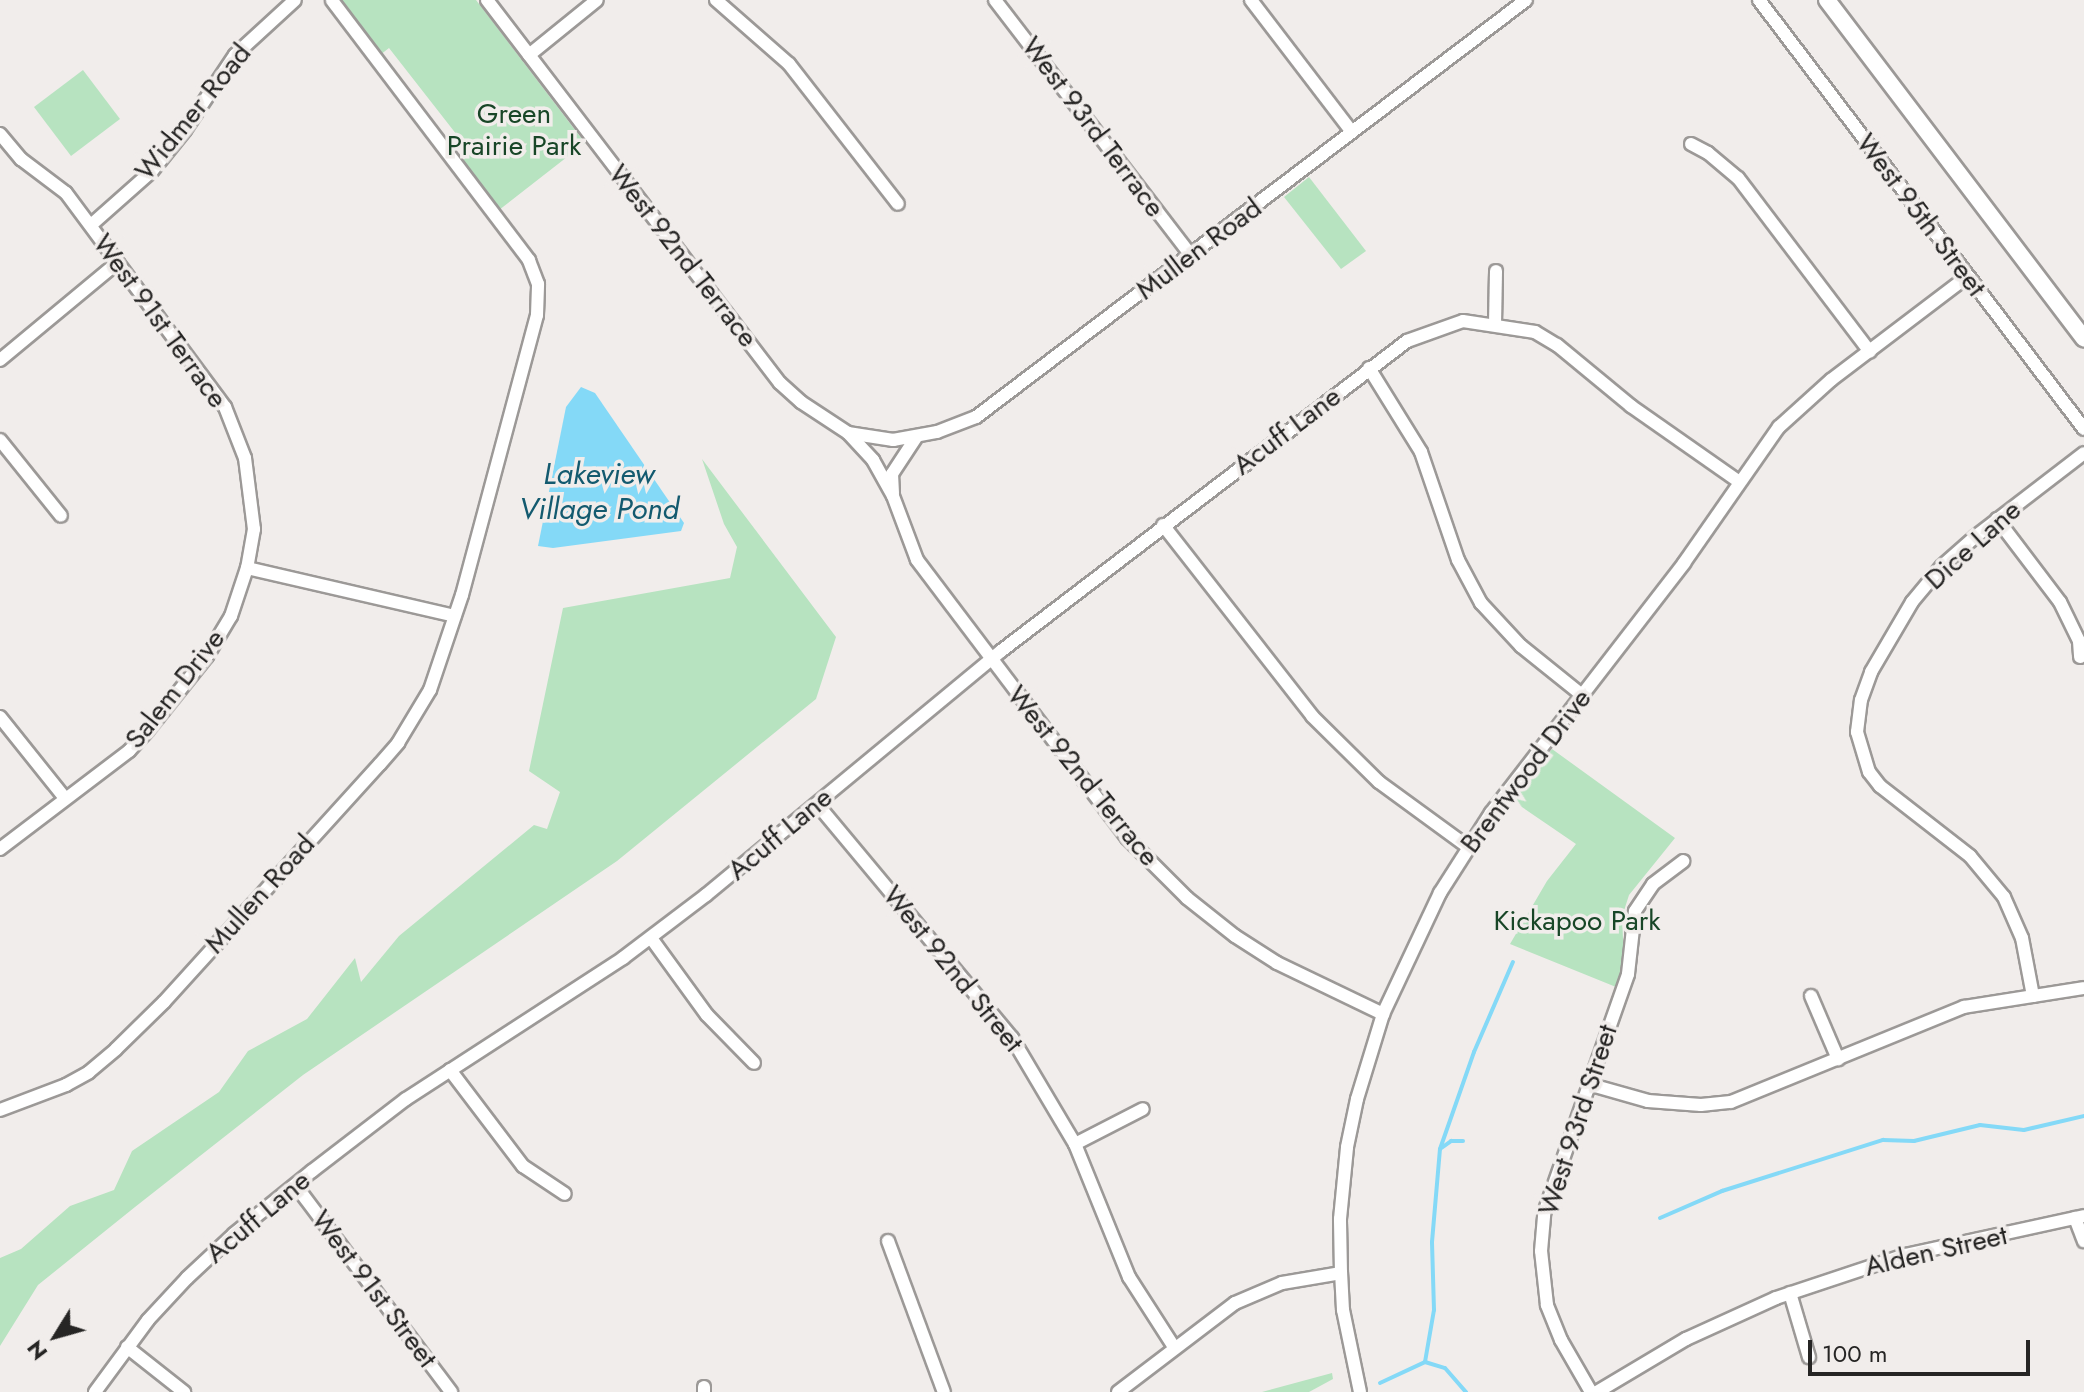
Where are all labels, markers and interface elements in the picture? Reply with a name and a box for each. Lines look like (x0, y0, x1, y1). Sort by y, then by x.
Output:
street label: West 93rd Terrace (1014, 30, 1172, 224)
street label: Widmer Road (128, 37, 258, 187)
park label: Green Prairie Park (447, 97, 581, 163)
street label: West 95th Street (1849, 127, 1993, 303)
street label: West 92nd Terrace (601, 158, 765, 354)
street label: Mullen Road (1130, 191, 1268, 307)
street label: West 91st Terrace (86, 228, 234, 414)
street label: Acuff Lane (1227, 380, 1347, 482)
water label: Lakeview Village Pond (519, 456, 679, 526)
street label: Dice Lane (1918, 493, 2028, 597)
street label: Salem Drive (118, 623, 232, 755)
street label: West 92nd Terrace (1000, 679, 1166, 873)
street label: Brentwood Drive (1453, 682, 1599, 860)
street label: Acuff Lane (721, 781, 839, 887)
street label: Mullen Road (198, 828, 322, 960)
street label: West 92nd Street (876, 879, 1030, 1059)
park label: Kickapoo Park (1493, 904, 1661, 938)
street label: West 93rd Street (1531, 1020, 1625, 1220)
street label: Acuff Lane (199, 1164, 317, 1270)
street label: West 91st Street (304, 1204, 444, 1374)
street label: Alden Street (1861, 1218, 2011, 1284)
north arrow (16, 1296, 96, 1376)
scale bar (1812, 1324, 2034, 1374)
text: N (19, 1334, 55, 1367)
text: 100 m (1822, 1336, 1888, 1371)

